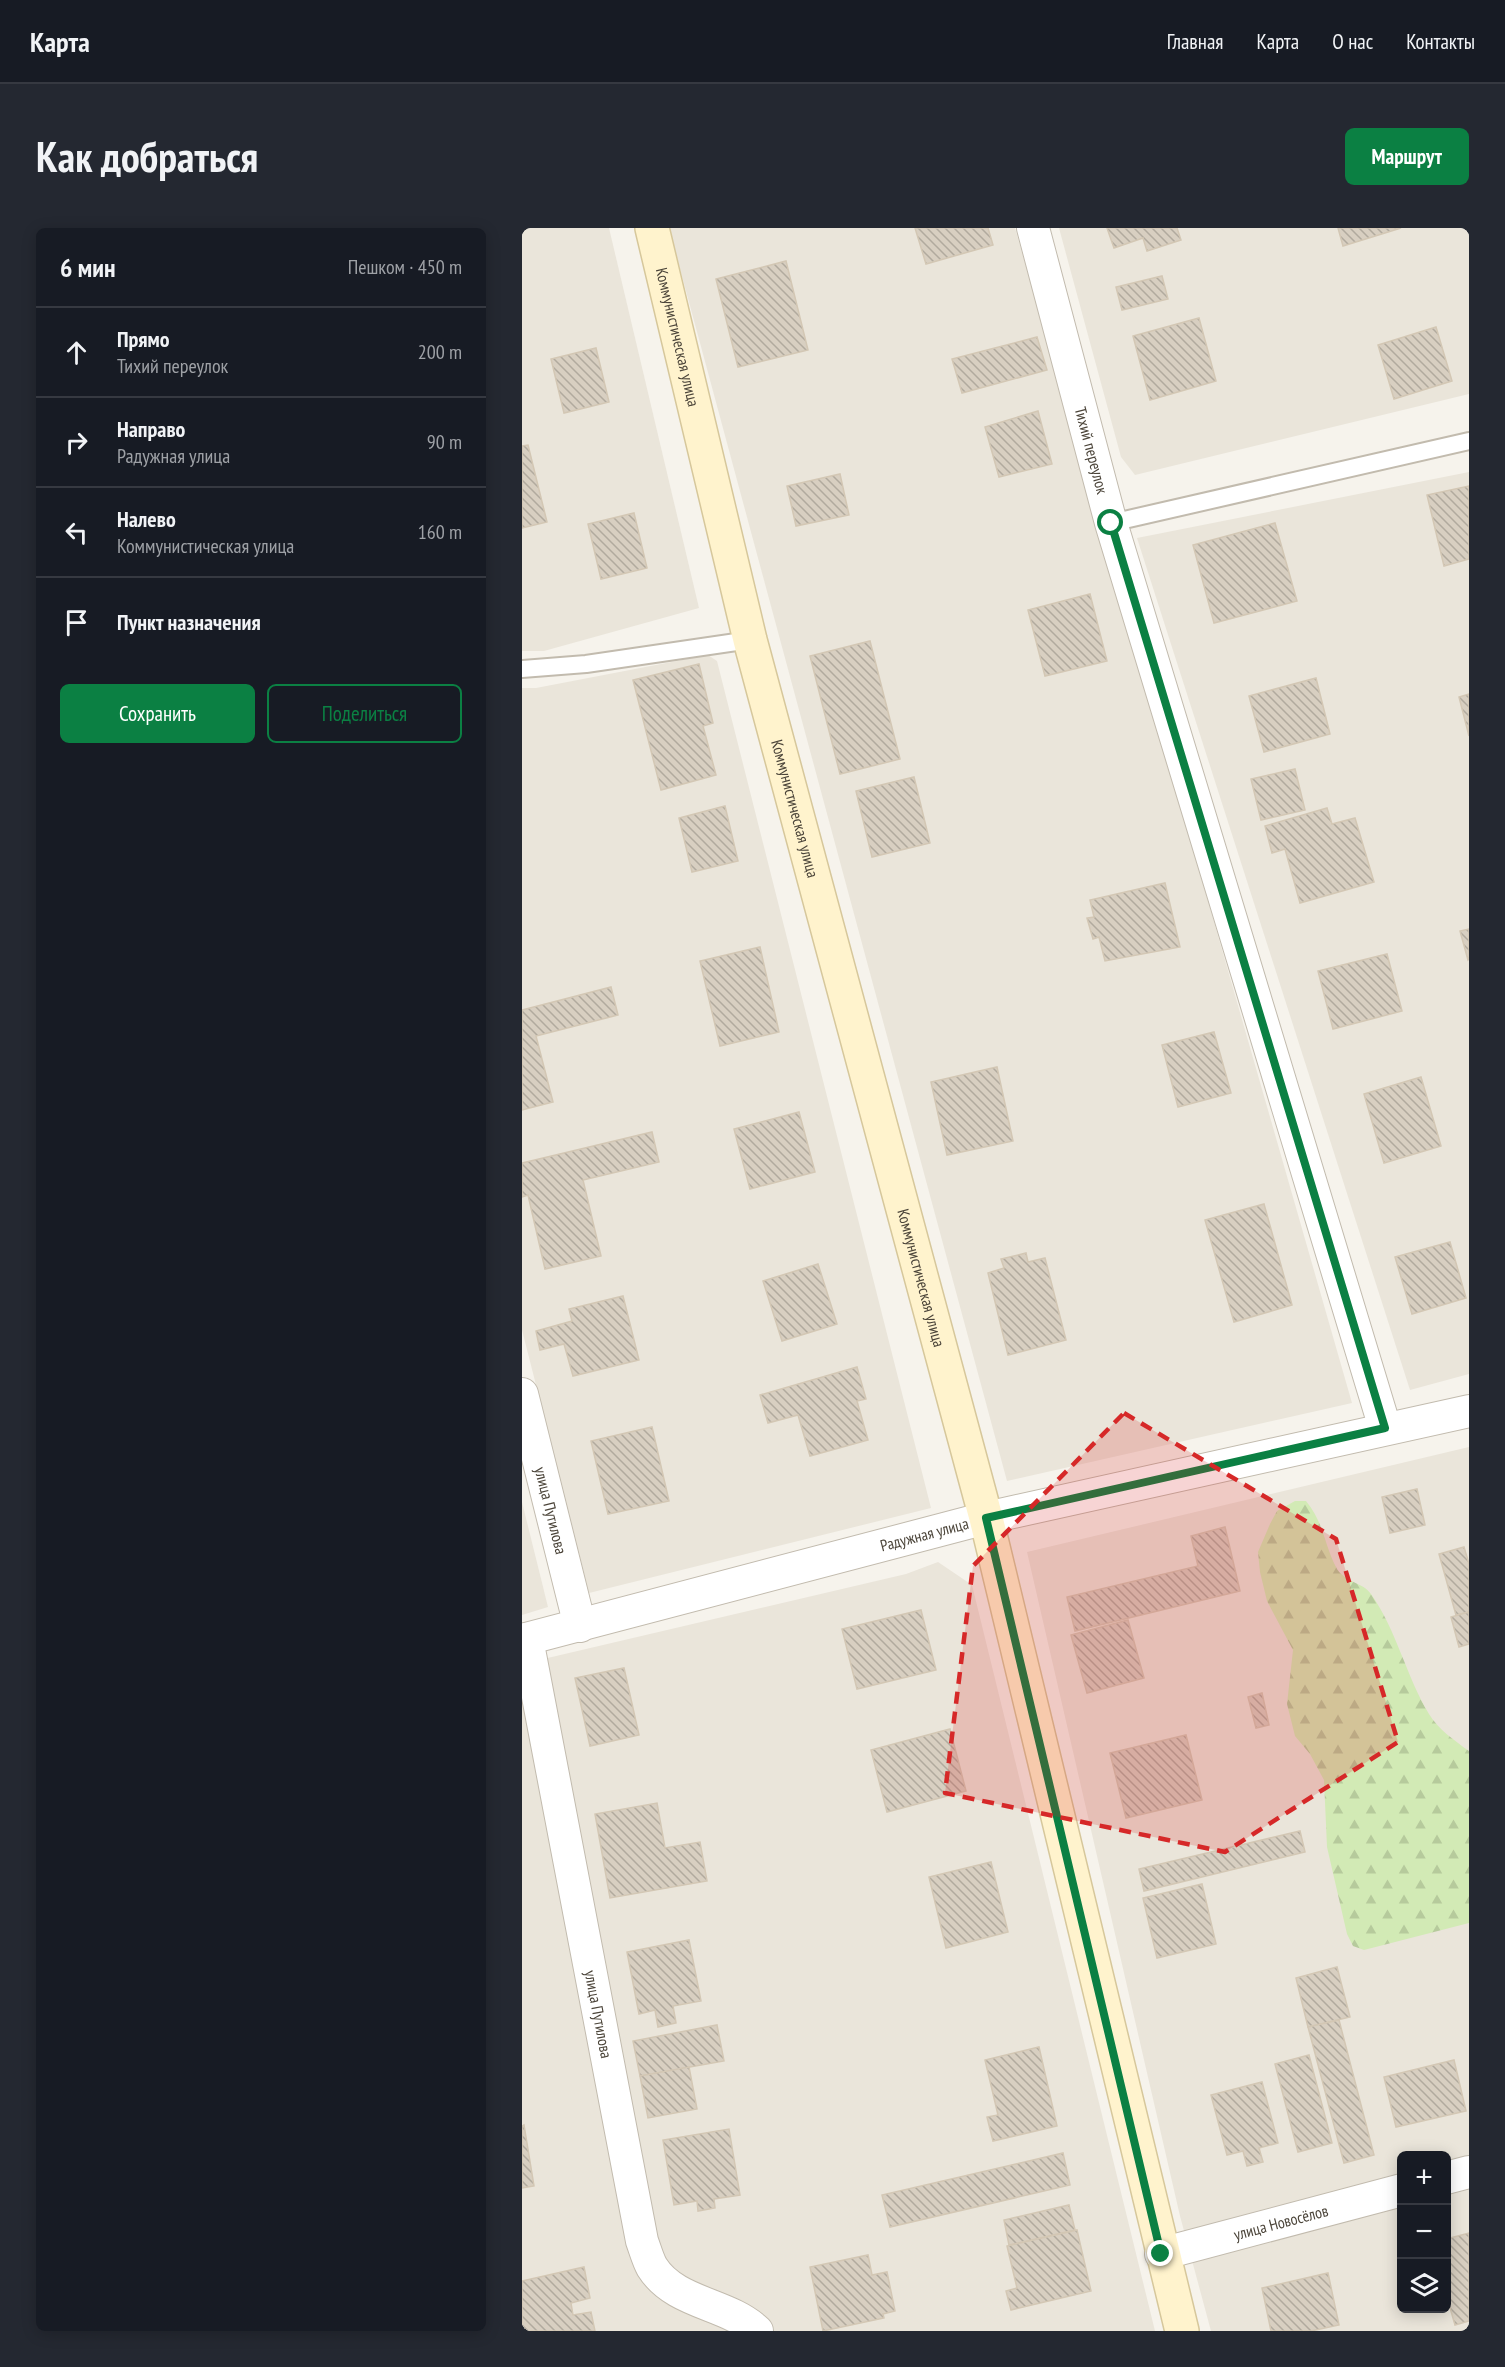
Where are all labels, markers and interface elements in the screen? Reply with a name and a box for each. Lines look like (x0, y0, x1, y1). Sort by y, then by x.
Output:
text: Карта (30, 23, 90, 60)
text: Главная (1167, 28, 1223, 55)
text: Карта (1256, 28, 1299, 55)
text: О нас (1332, 28, 1373, 55)
text: Контакты (1406, 28, 1475, 55)
button: Маршрут (1345, 128, 1469, 185)
text: Как добраться (36, 129, 258, 184)
text: 6 мин (60, 251, 115, 284)
text: Пешком · 450 m (348, 254, 462, 280)
street label: Коммунистическая улица (652, 266, 704, 408)
text: Прямо (117, 325, 170, 353)
icon: ahead (60, 336, 93, 369)
text: 200 m (418, 339, 462, 365)
text: Тихий переулок (117, 353, 228, 379)
street label: Тихий переулок (1071, 405, 1113, 497)
text: Направо (117, 415, 185, 443)
icon: right (60, 426, 93, 459)
text: 90 m (427, 429, 462, 455)
text: Радужная улица (117, 443, 230, 469)
text: Налево (117, 505, 176, 533)
route start (1097, 509, 1123, 535)
icon: left (60, 516, 93, 549)
text: 160 m (418, 519, 462, 545)
text: Коммунистическая улица (117, 533, 294, 559)
icon: arrive (60, 606, 93, 639)
text: Пункт назначения (117, 608, 261, 636)
button: Сохранить (60, 684, 255, 743)
button: Поделиться (267, 684, 462, 743)
street label: Коммунистическая улица (767, 737, 823, 880)
street label: Коммунистическая улица (893, 1207, 950, 1349)
street label: улица Путилова (531, 1465, 572, 1556)
street label: Радужная улица (878, 1513, 971, 1555)
street label: улица Путилова (580, 1969, 617, 2060)
map controls (1397, 2151, 1451, 2313)
button: + (1397, 2151, 1451, 2205)
street label: улица Новосёлов (1231, 2200, 1330, 2244)
button: − (1397, 2205, 1451, 2259)
route end (1147, 2240, 1173, 2266)
button: layers (1397, 2259, 1451, 2313)

